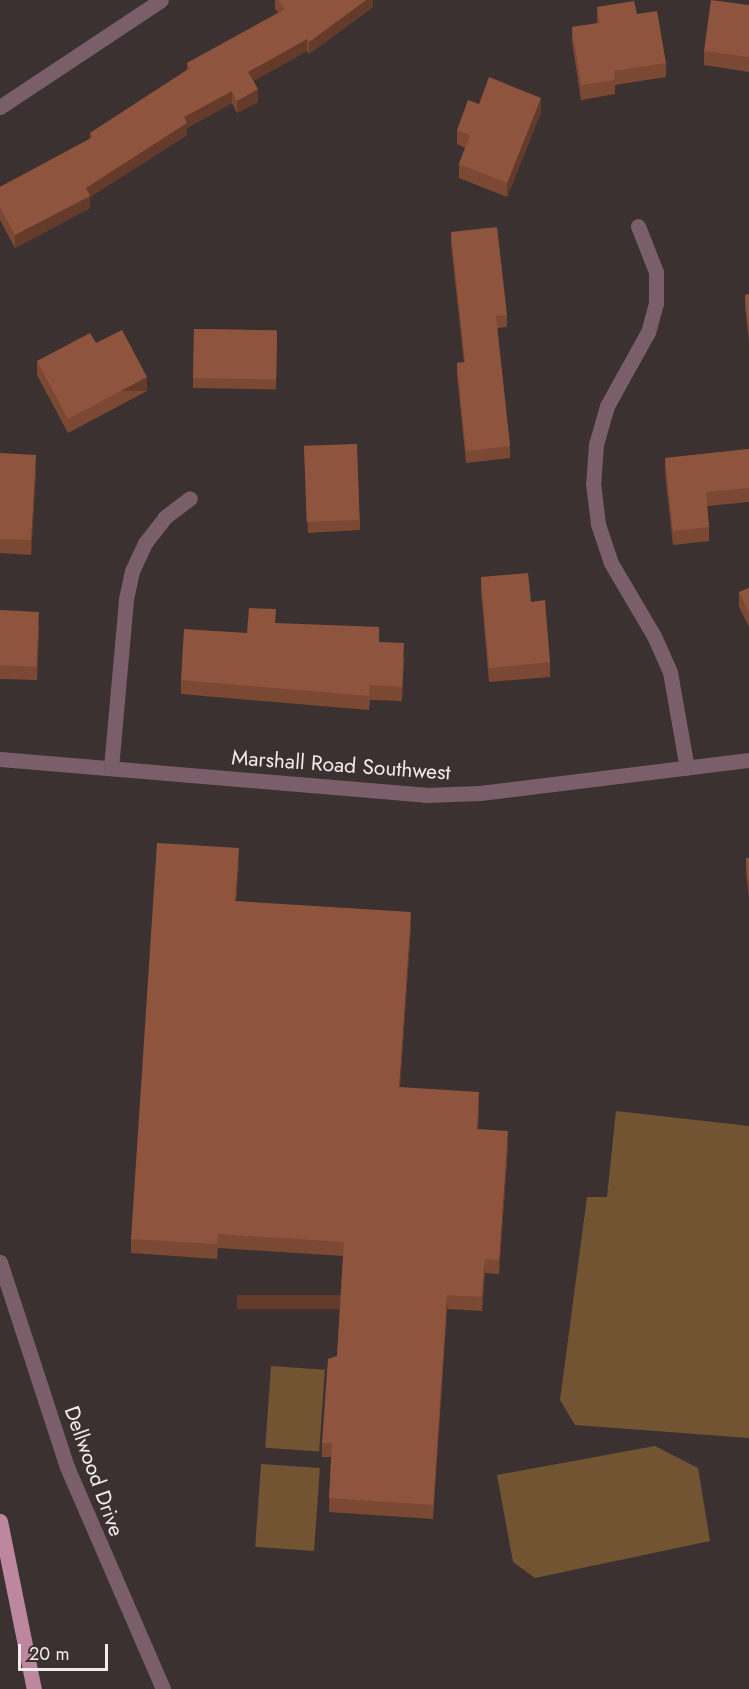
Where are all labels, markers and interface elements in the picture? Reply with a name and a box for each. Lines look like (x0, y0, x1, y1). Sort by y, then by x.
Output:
street label: Marshall Road Southwest (231, 745, 451, 785)
street label: Dellwood Drive (59, 1403, 129, 1539)
scale bar (21, 1632, 111, 1670)
text: 20 m (29, 1641, 69, 1667)

